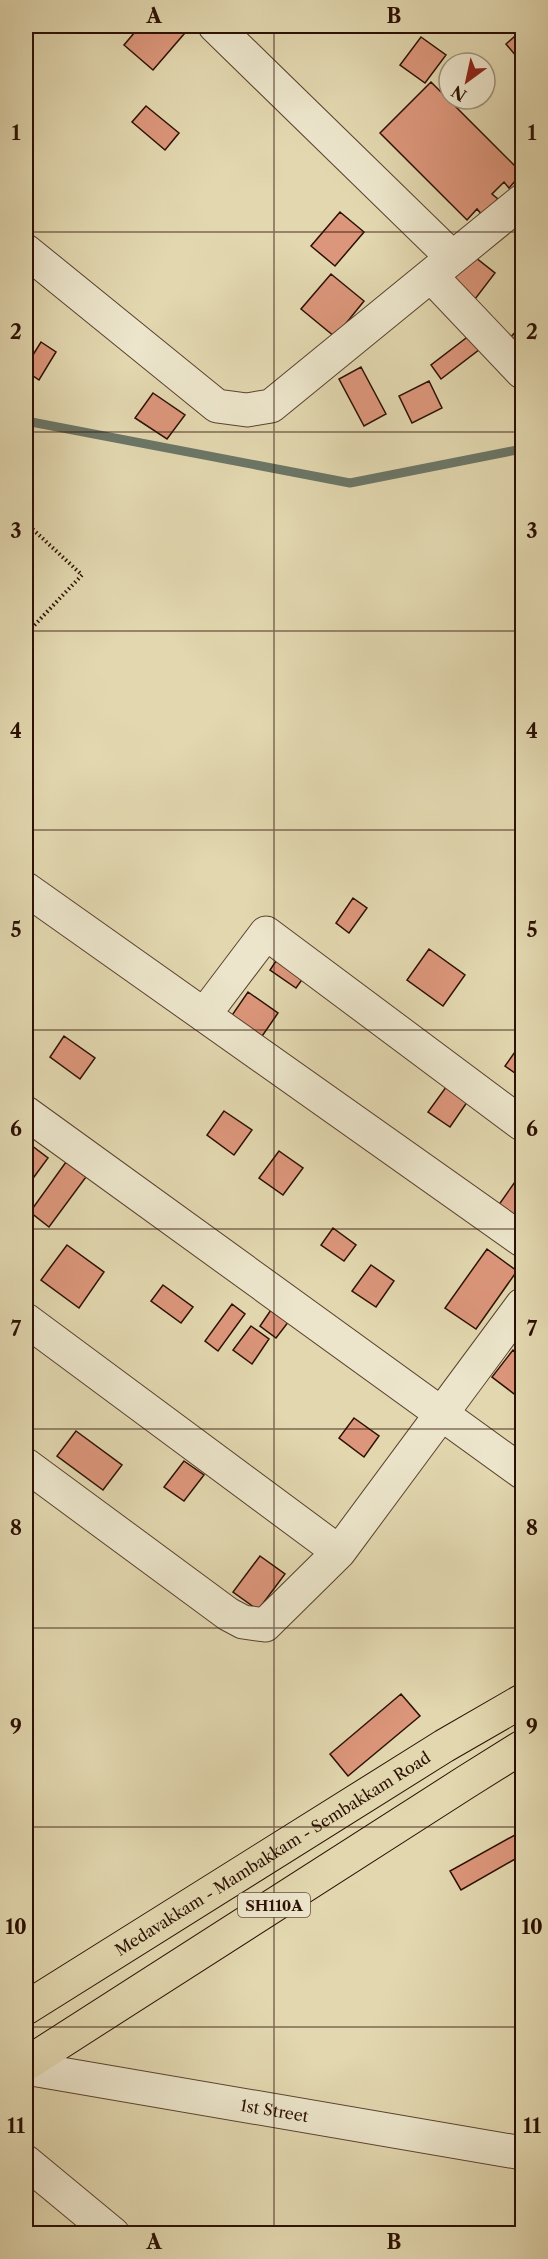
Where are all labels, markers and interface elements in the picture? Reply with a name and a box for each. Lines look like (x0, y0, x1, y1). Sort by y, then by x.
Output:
text: A (145, 4, 162, 28)
text: B (387, 4, 402, 28)
north arrow (437, 51, 497, 111)
text: N (447, 81, 470, 106)
text: 1 (12, 121, 21, 145)
text: 1 (528, 121, 537, 145)
text: 2 (10, 320, 22, 344)
text: 2 (526, 320, 538, 344)
text: 3 (10, 519, 22, 543)
text: 3 (526, 519, 538, 543)
text: 4 (10, 719, 22, 743)
text: 4 (526, 719, 538, 743)
text: 5 (10, 918, 22, 942)
text: 5 (526, 918, 538, 942)
text: 6 (10, 1117, 22, 1141)
text: 6 (526, 1117, 538, 1141)
text: 7 (11, 1317, 22, 1341)
text: 7 (527, 1317, 538, 1341)
text: 8 (10, 1516, 22, 1540)
text: 8 (526, 1516, 538, 1540)
text: 9 (10, 1715, 22, 1739)
text: 9 (526, 1715, 538, 1739)
street label: Medavakkam - Mambakkam - Sembakkam Road (111, 1747, 434, 1960)
road number: SH110A (238, 1893, 310, 1917)
text: 10 (5, 1915, 27, 1939)
text: 10 (521, 1915, 543, 1939)
street label: 1st Street (239, 2095, 310, 2126)
text: 11 (7, 2114, 25, 2138)
text: 11 (523, 2114, 541, 2138)
text: A (145, 2230, 162, 2254)
text: B (387, 2230, 402, 2254)

